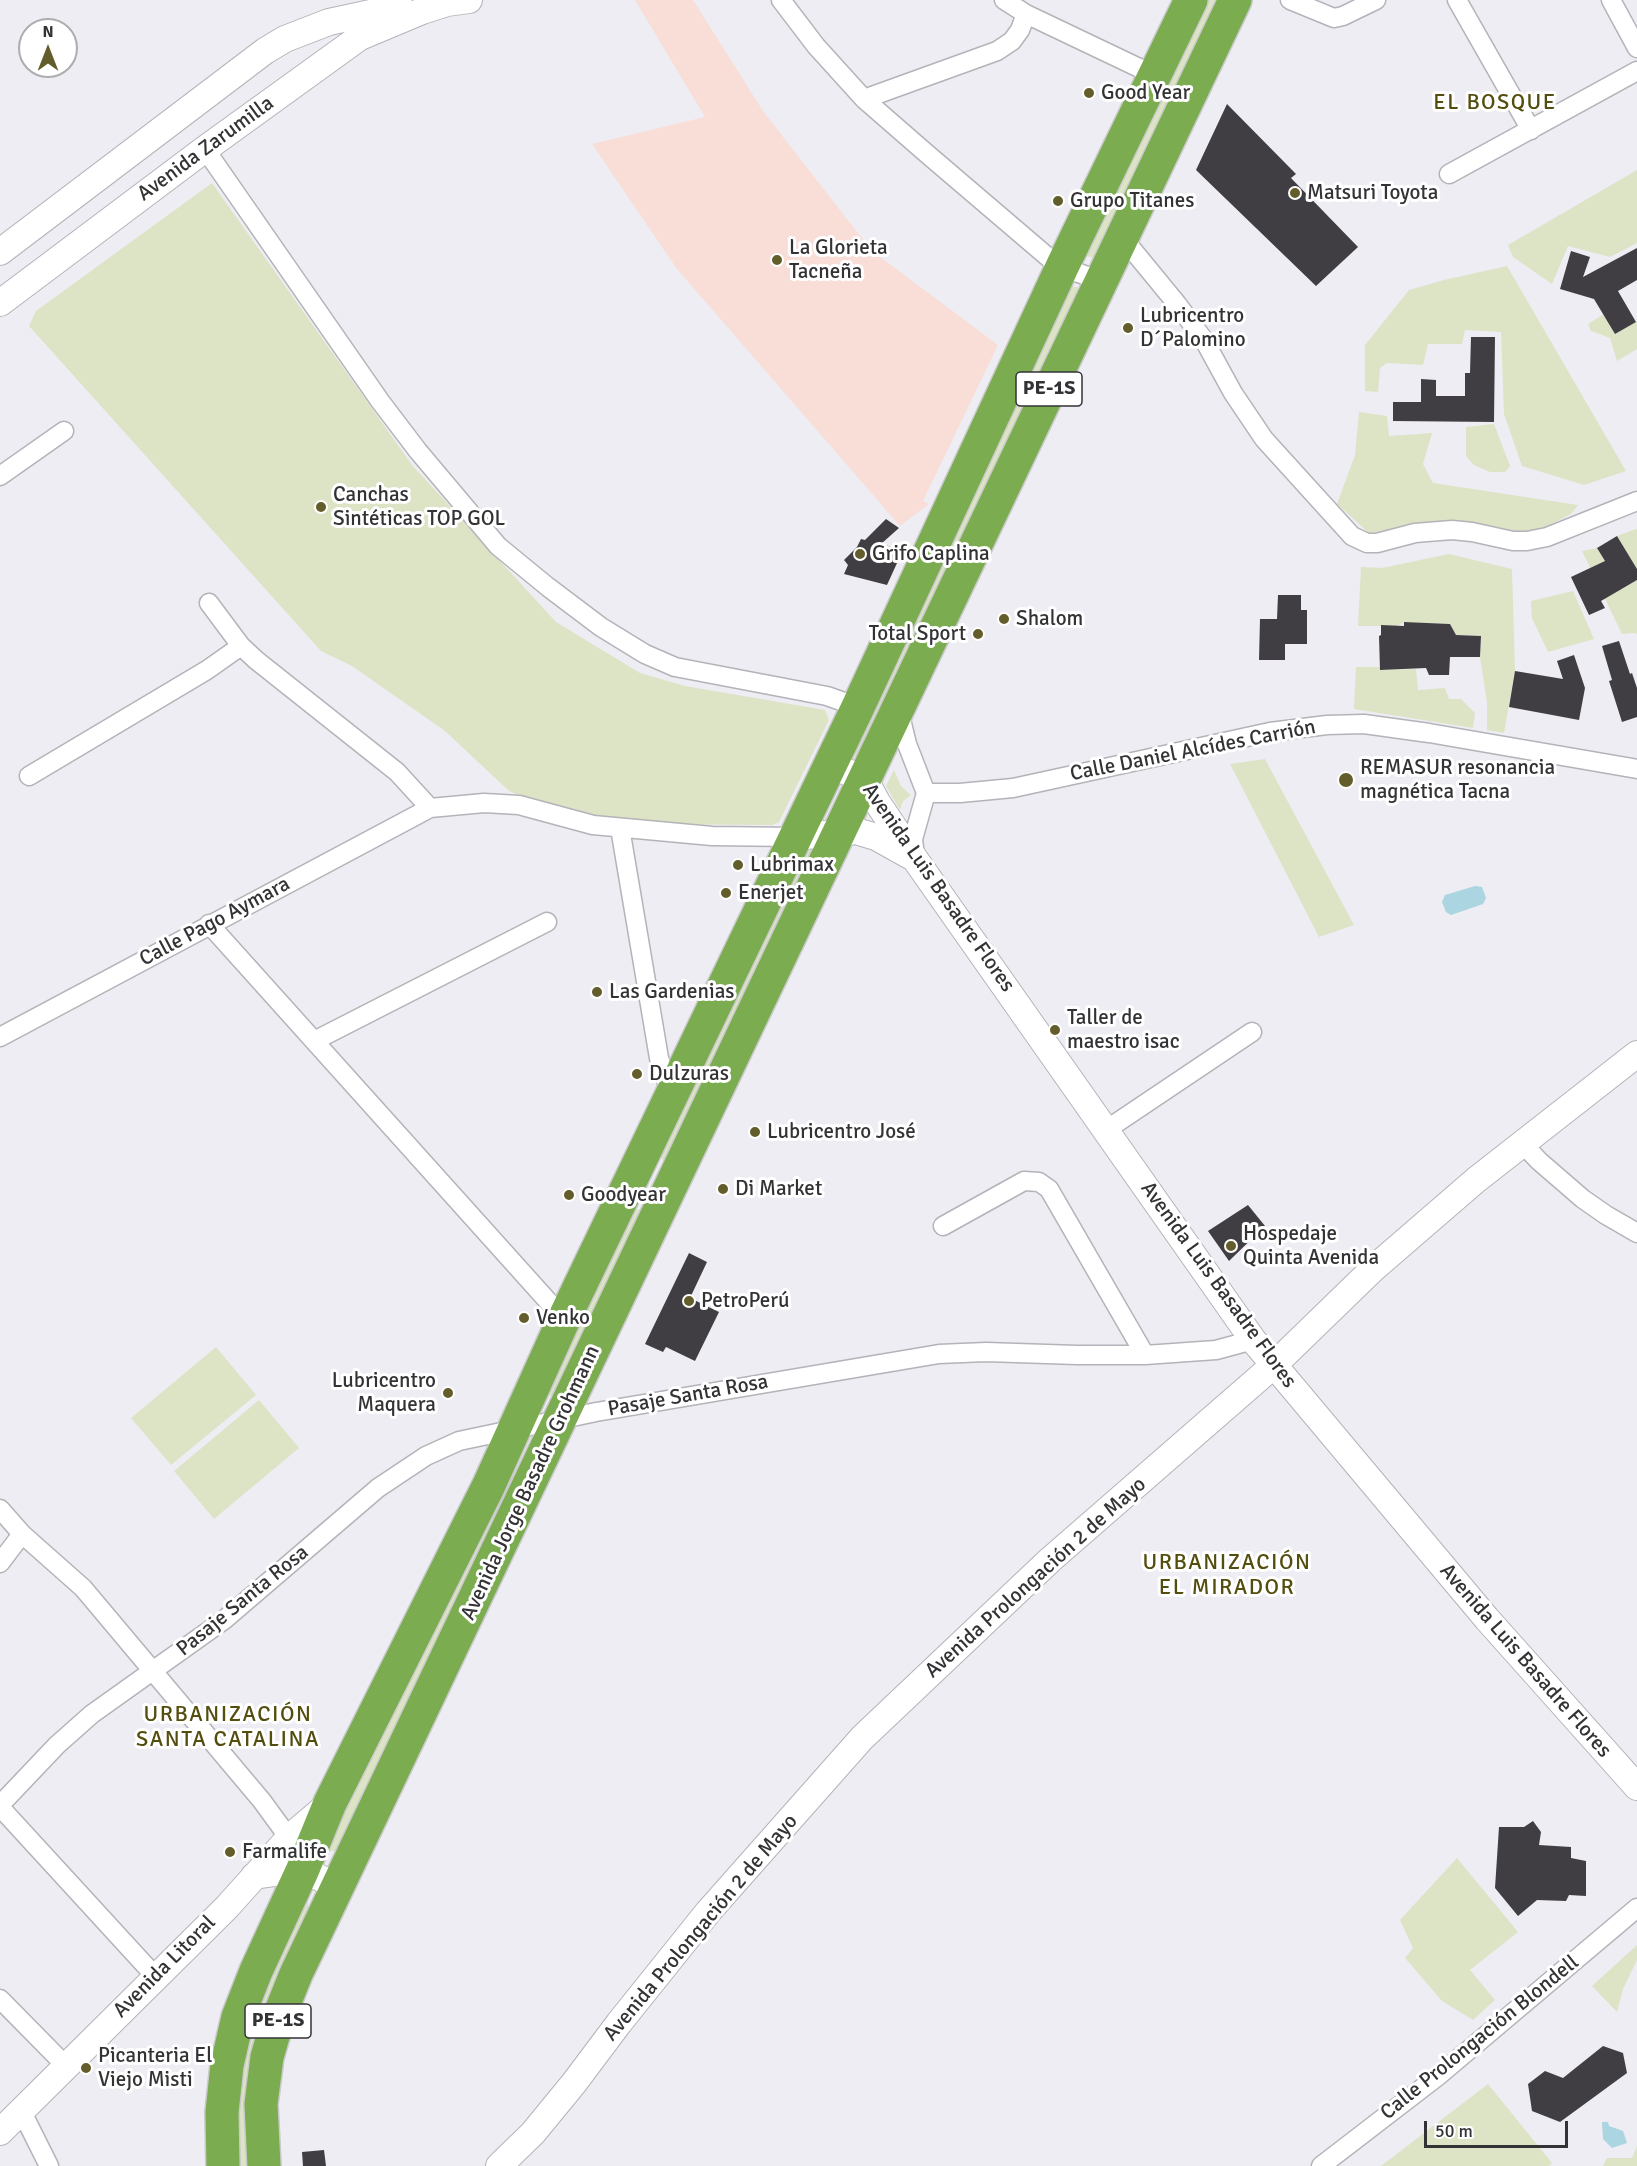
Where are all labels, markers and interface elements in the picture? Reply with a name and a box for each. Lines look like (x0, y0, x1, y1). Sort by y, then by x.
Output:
north arrow (18, 18, 78, 78)
text: N (42, 22, 54, 42)
place label: Good Year (1101, 80, 1190, 106)
marker: Good Year (1082, 86, 1096, 100)
district label: EL BOSQUE (1433, 90, 1557, 116)
street label: Avenida Zarumilla (133, 91, 279, 207)
place label: Matsuri Toyota (1307, 180, 1438, 206)
marker: Matsuri Toyota (1288, 186, 1302, 200)
place label: Grupo Titanes (1070, 188, 1194, 214)
marker: Grupo Titanes (1051, 194, 1065, 208)
place label: La Glorieta Tacneña (789, 235, 888, 285)
marker: La Glorieta Tacneña (770, 253, 784, 267)
place label: Lubricentro D´Palomino (1140, 303, 1246, 353)
marker: Lubricentro D´Palomino (1121, 321, 1135, 335)
road number: PE-1S (1016, 372, 1082, 406)
place label: Canchas Sintéticas TOP GOL (333, 482, 505, 532)
marker: Canchas Sintéticas TOP GOL (314, 500, 328, 514)
place label: Grifo Caplina (872, 541, 990, 567)
marker: Grifo Caplina (853, 547, 867, 561)
place label: Shalom (1016, 606, 1083, 632)
marker: Shalom (997, 612, 1011, 626)
place label: Total Sport (869, 621, 966, 647)
marker: Total Sport (971, 627, 985, 641)
street label: Calle Daniel Alcídes Carrión (1068, 715, 1318, 787)
place label: REMASUR resonancia magnética Tacna (1360, 755, 1555, 805)
marker: REMASUR resonancia magnética Tacna (1337, 771, 1355, 789)
street label: Avenida Luis Basadre Flores (856, 779, 1020, 997)
place label: Lubrimax (750, 852, 834, 878)
marker: Lubrimax (731, 858, 745, 872)
street label: Calle Pago Aymara (135, 872, 295, 972)
place label: Enerjet (738, 880, 804, 906)
marker: Enerjet (719, 886, 733, 900)
place label: Las Gardenias (609, 979, 735, 1005)
marker: Las Gardenias (590, 985, 604, 999)
place label: Taller de maestro isac (1067, 1005, 1180, 1055)
marker: Taller de maestro isac (1048, 1023, 1062, 1037)
place label: Dulzuras (649, 1061, 729, 1087)
marker: Dulzuras (630, 1067, 644, 1081)
place label: Lubricentro José (767, 1119, 916, 1145)
marker: Lubricentro José (748, 1125, 762, 1139)
place label: Di Market (735, 1176, 822, 1202)
street label: Avenida Luis Basadre Flores (1135, 1177, 1301, 1393)
place label: Goodyear (581, 1182, 666, 1208)
marker: Di Market (716, 1182, 730, 1196)
marker: Goodyear (562, 1188, 576, 1202)
place label: Hospedaje Quinta Avenida (1243, 1221, 1379, 1271)
marker: Hospedaje Quinta Avenida (1224, 1239, 1238, 1253)
place label: PetroPerú (701, 1288, 790, 1314)
marker: PetroPerú (682, 1294, 696, 1308)
place label: Venko (536, 1305, 590, 1331)
marker: Venko (517, 1311, 531, 1325)
street label: Avenida Jorge Basadre Grohmann (456, 1342, 606, 1624)
place label: Lubricentro Maquera (332, 1368, 436, 1418)
street label: Pasaje Santa Rosa (606, 1369, 770, 1423)
marker: Lubricentro Maquera (441, 1386, 455, 1400)
street label: Avenida Prolongación 2 de Mayo (920, 1472, 1152, 1684)
street label: Pasaje Santa Rosa (172, 1540, 314, 1662)
district label: URBANIZACIÓN EL MIRADOR (1143, 1550, 1311, 1602)
street label: Avenida Luis Basadre Flores (1434, 1559, 1616, 1763)
district label: URBANIZACIÓN SANTA CATALINA (136, 1702, 320, 1754)
street label: Avenida Prolongación 2 de Mayo (599, 1809, 803, 2047)
place label: Farmalife (242, 1839, 327, 1865)
marker: Farmalife (223, 1845, 237, 1859)
street label: Avenida Litoral (109, 1911, 221, 2023)
street label: Calle Prolongación Blondell (1376, 1950, 1584, 2126)
road number: PE-1S (245, 2004, 311, 2038)
place label: Picanteria El Viejo Misti (98, 2043, 212, 2093)
marker: Picanteria El Viejo Misti (79, 2061, 93, 2075)
scale bar (1427, 2109, 1571, 2147)
text: 50 m (1435, 2120, 1473, 2142)

